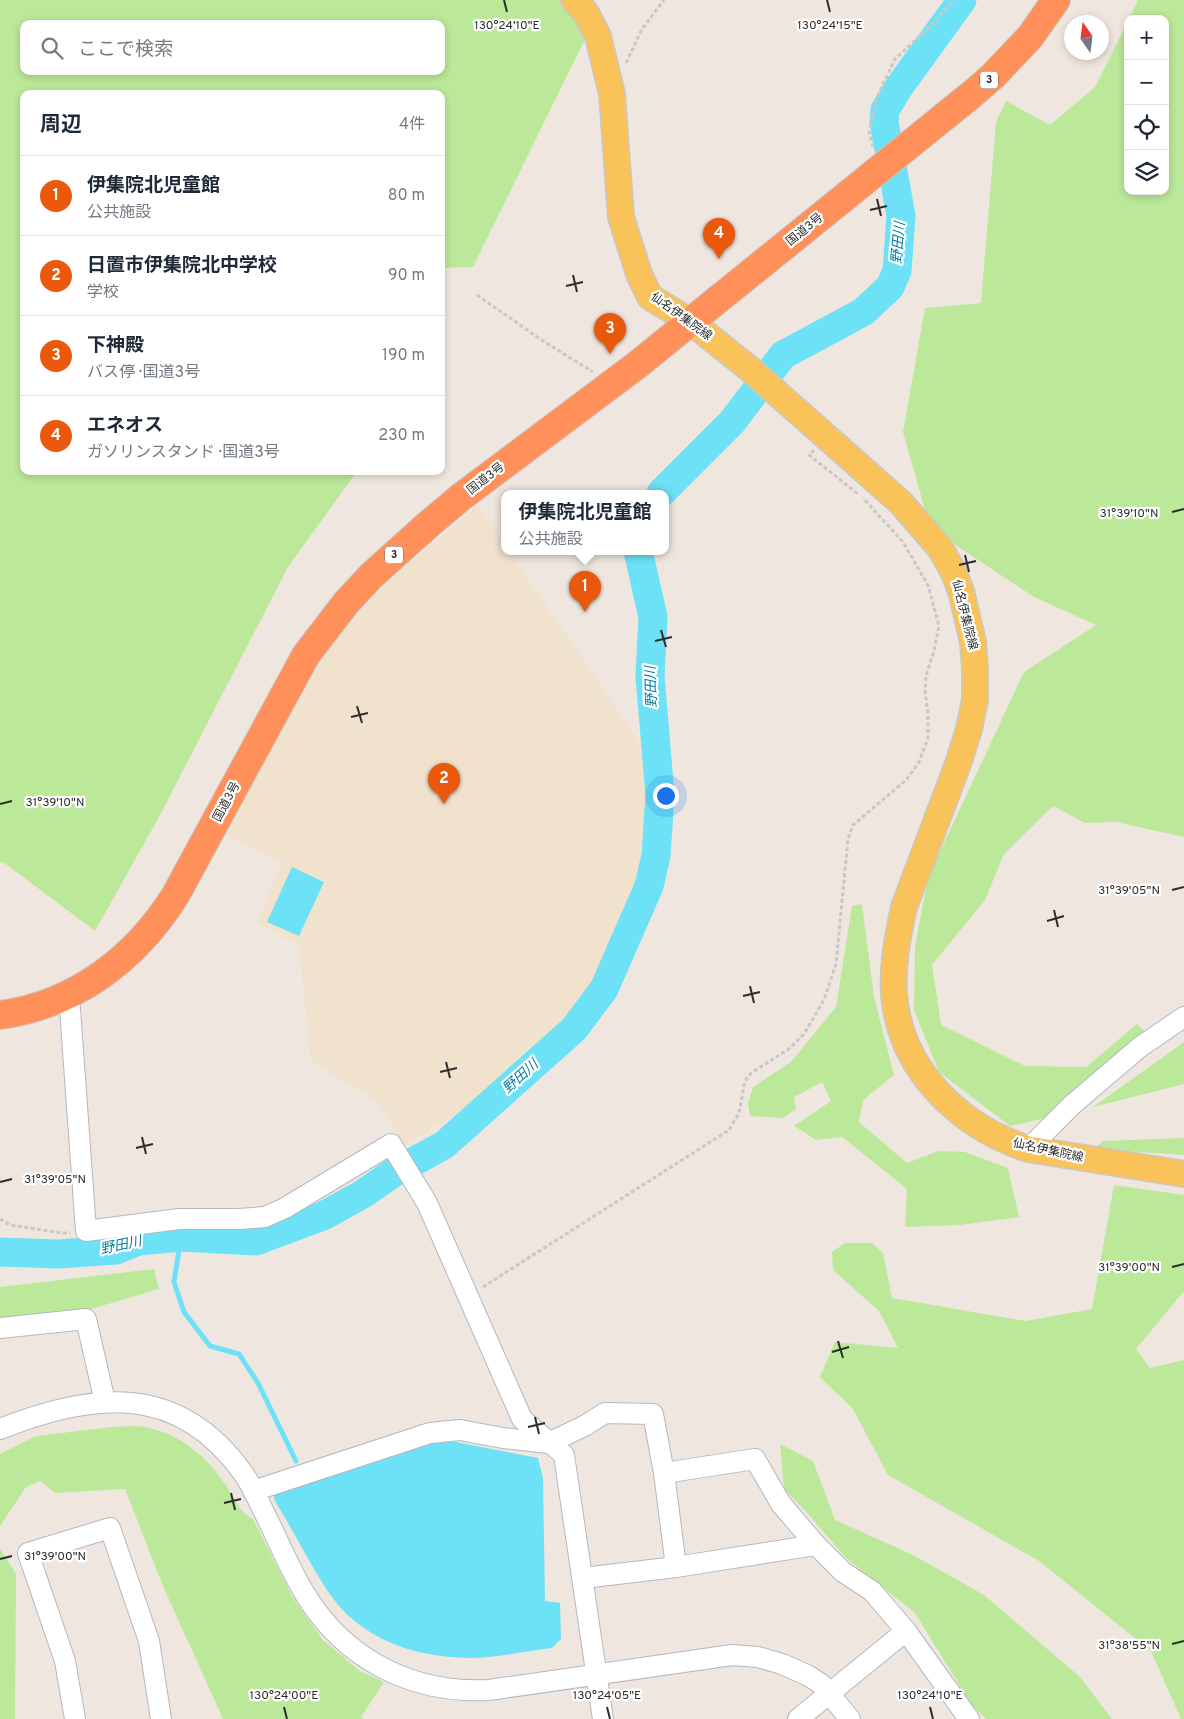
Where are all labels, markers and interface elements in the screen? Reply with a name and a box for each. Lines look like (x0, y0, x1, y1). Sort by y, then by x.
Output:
north arrow (1064, 15, 1109, 60)
map controls (1124, 15, 1169, 195)
button: + (1124, 15, 1169, 60)
text: 130°24'10"E (474, 18, 540, 34)
text: 130°24'15"E (797, 18, 863, 34)
search box (20, 20, 445, 75)
icon: search (38, 34, 66, 62)
text: ここで検索 (78, 38, 173, 62)
button: − (1124, 60, 1169, 105)
road number: 3 (980, 72, 998, 88)
button: locate (1124, 105, 1169, 150)
text: 周辺 (40, 112, 82, 139)
text: 4件 (399, 115, 425, 135)
button: layers (1124, 150, 1169, 195)
text: 伊集院北児童館 (87, 174, 220, 198)
text: 1 (53, 186, 59, 206)
text: 80 m (388, 186, 425, 206)
text: 公共施設 (87, 203, 151, 223)
street label: 国道3号 (783, 210, 827, 250)
pin: 4 (703, 218, 735, 259)
water label: 野田川 (889, 219, 909, 265)
text: 日置市伊集院北中学校 (87, 254, 277, 278)
text: 2 (51, 266, 61, 286)
text: 90 m (388, 266, 425, 286)
text: 学校 (87, 283, 119, 303)
street label: 仙名伊集院線 (647, 289, 715, 345)
pin: 3 (594, 313, 626, 354)
text: 下神殿 (87, 334, 144, 358)
text: 3 (51, 346, 61, 366)
text: 190 m (382, 346, 425, 366)
text: バス停 · 国道3号 (87, 363, 200, 383)
text: エネオス (87, 414, 163, 438)
text: 4 (51, 426, 61, 446)
text: 230 m (378, 426, 425, 446)
text: ガソリンスタンド · 国道3号 (87, 443, 280, 463)
street label: 国道3号 (464, 459, 508, 499)
popup (501, 490, 669, 555)
text: 伊集院北児童館 (518, 501, 652, 525)
text: 31°39'10"N (1100, 506, 1158, 522)
text: 公共施設 (518, 530, 583, 550)
road number: 3 (385, 546, 403, 564)
pin: 1 (569, 571, 601, 612)
street label: 仙名伊集院線 (948, 578, 980, 652)
water label: 野田川 (643, 664, 661, 708)
pin: 2 (428, 763, 460, 804)
street label: 国道3号 (210, 779, 244, 825)
your location (653, 783, 679, 809)
text: 31°39'10"N (26, 795, 84, 811)
text: 31°39'05"N (1098, 883, 1160, 899)
water label: 野田川 (500, 1055, 544, 1097)
street label: 仙名伊集院線 (1011, 1136, 1085, 1166)
text: 31°39'05"N (24, 1172, 86, 1188)
water label: 野田川 (99, 1233, 145, 1259)
text: 31°39'00"N (1098, 1260, 1160, 1276)
text: 31°39'00"N (24, 1549, 86, 1565)
text: 31°38'55"N (1098, 1638, 1160, 1654)
text: 130°24'00"E (250, 1688, 318, 1704)
text: 130°24'05"E (573, 1688, 641, 1704)
text: 130°24'10"E (897, 1688, 963, 1704)

